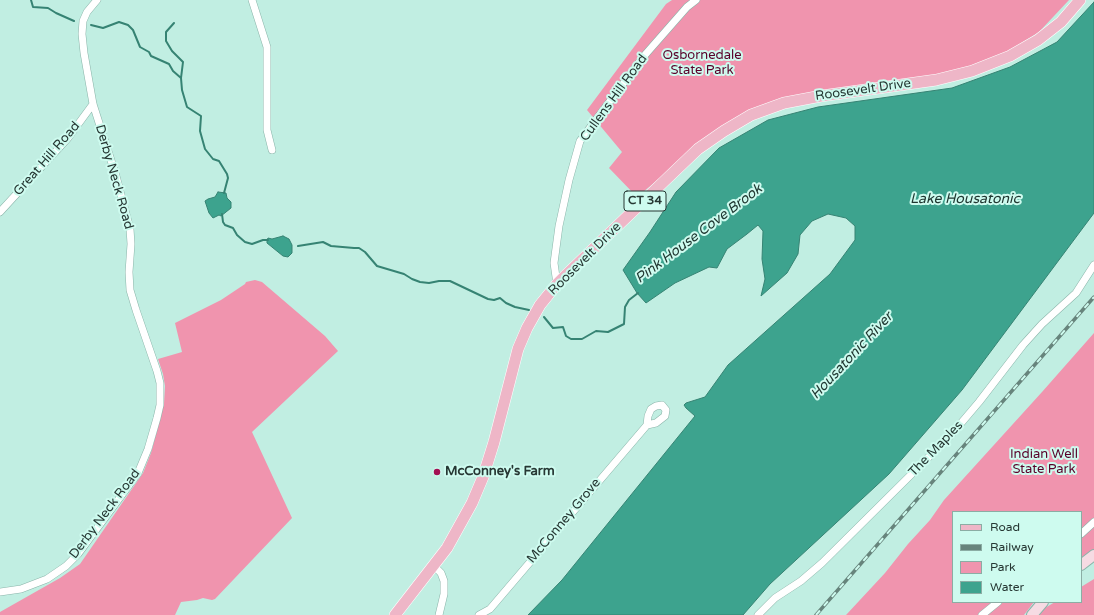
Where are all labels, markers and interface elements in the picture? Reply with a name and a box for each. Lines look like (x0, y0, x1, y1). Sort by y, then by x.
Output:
park label: Osbornedale State Park (662, 48, 742, 79)
street label: Cullens Hill Road (577, 51, 651, 145)
street label: Roosevelt Drive (814, 76, 912, 104)
street label: Great Hill Road (11, 119, 83, 199)
street label: Derby Neck Road (92, 123, 136, 231)
water label: Pink House Cove Brook (632, 181, 766, 287)
road number: CT 34 (624, 191, 666, 211)
water label: Lake Housatonic (910, 191, 1020, 207)
street label: Roosevelt Drive (545, 219, 625, 299)
water label: Housatonic River (807, 309, 897, 403)
street label: The Maples (906, 418, 966, 480)
park label: Indian Well State Park (1010, 447, 1078, 478)
place label: McConney's Farm (445, 464, 555, 480)
street label: Derby Neck Road (66, 466, 144, 562)
marker: McConney's Farm (432, 467, 442, 477)
street label: McConney Grove (524, 475, 604, 567)
legend (952, 511, 1082, 603)
text: Road (990, 520, 1020, 534)
text: Railway (990, 540, 1034, 554)
text: Park (990, 560, 1016, 574)
text: Water (990, 580, 1024, 594)

